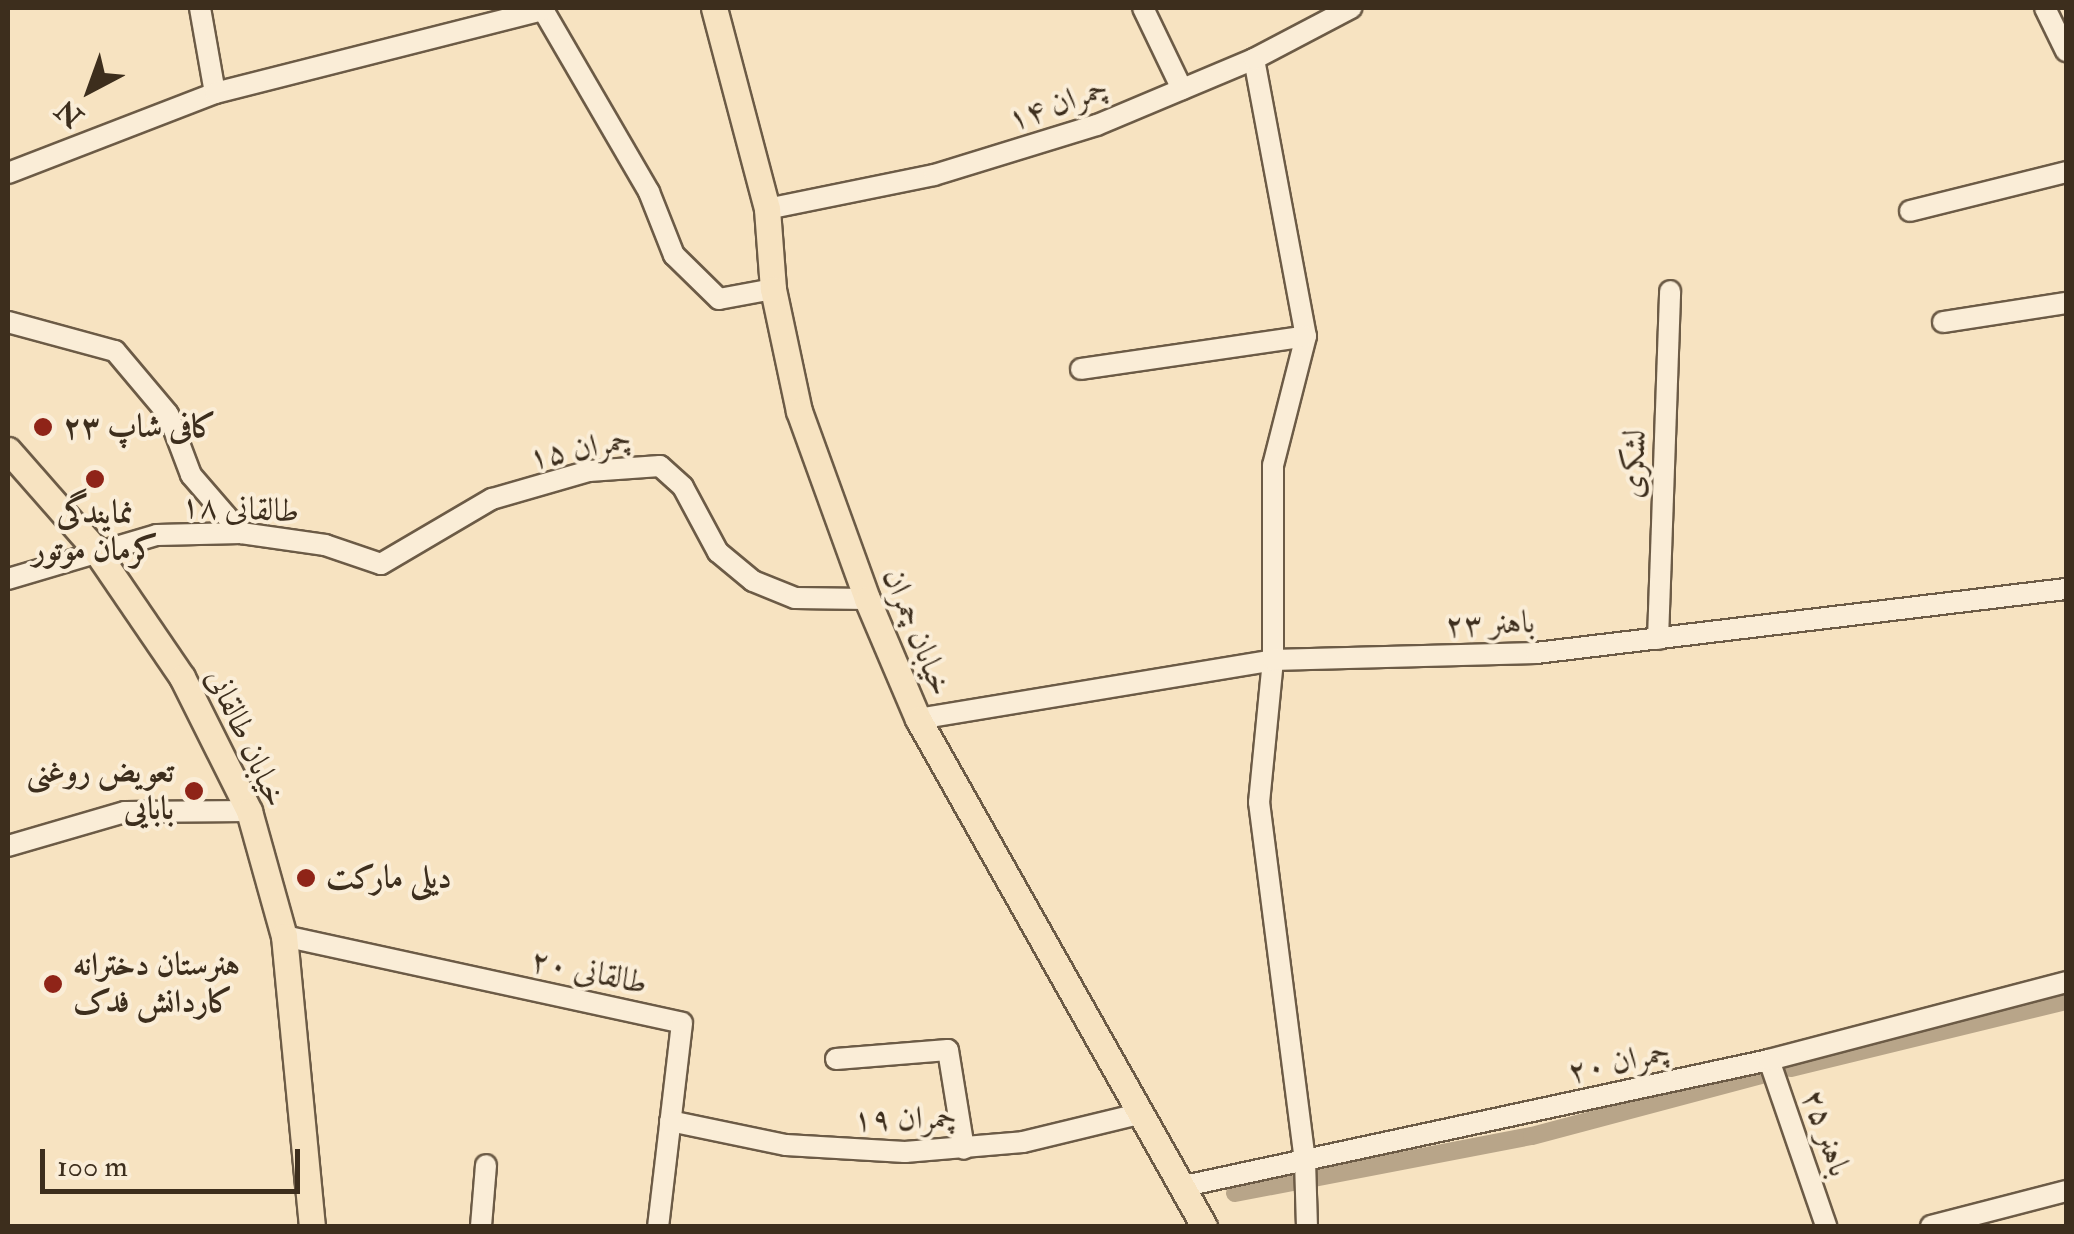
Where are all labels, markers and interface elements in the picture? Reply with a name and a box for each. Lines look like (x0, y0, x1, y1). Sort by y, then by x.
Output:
north arrow (40, 40, 140, 140)
street label: چمران ۱۴ (1003, 69, 1113, 139)
text: N (49, 92, 91, 134)
place label: کافی شاپ ۲۳ (63, 408, 217, 446)
marker: کافی شاپ ۲۳ (32, 416, 54, 438)
street label: چمران ۱۵ (525, 420, 635, 478)
street label: لشکری (1614, 429, 1654, 499)
marker: نمایندگی کرمان موتور (84, 468, 106, 490)
street label: طالقانی ۱۸ (180, 487, 300, 531)
place label: نمایندگی کرمان موتور (32, 495, 158, 570)
street label: خیابان چمران (874, 563, 960, 701)
street label: باهنر ۲۳ (1445, 603, 1535, 645)
street label: خیابان طالقانی (197, 663, 295, 813)
place label: تعویض روغنی بابایی (27, 754, 174, 829)
marker: تعویض روغنی بابایی (183, 780, 205, 802)
place label: دیلی مارکت (326, 859, 452, 897)
marker: دیلی مارکت (295, 867, 317, 889)
street label: طالقانی ۲۰ (527, 941, 651, 1003)
place label: هنرستان دخترانه کاردانش فدک (73, 947, 240, 1022)
marker: هنرستان دخترانه کاردانش فدک (42, 973, 64, 995)
street label: چمران ۲۰ (1564, 1032, 1674, 1092)
street label: باهنر ۲۵ (1793, 1084, 1859, 1182)
street label: چمران ۱۹ (853, 1099, 957, 1139)
scale bar (45, 1129, 305, 1191)
text: 100 m (57, 1148, 128, 1185)

